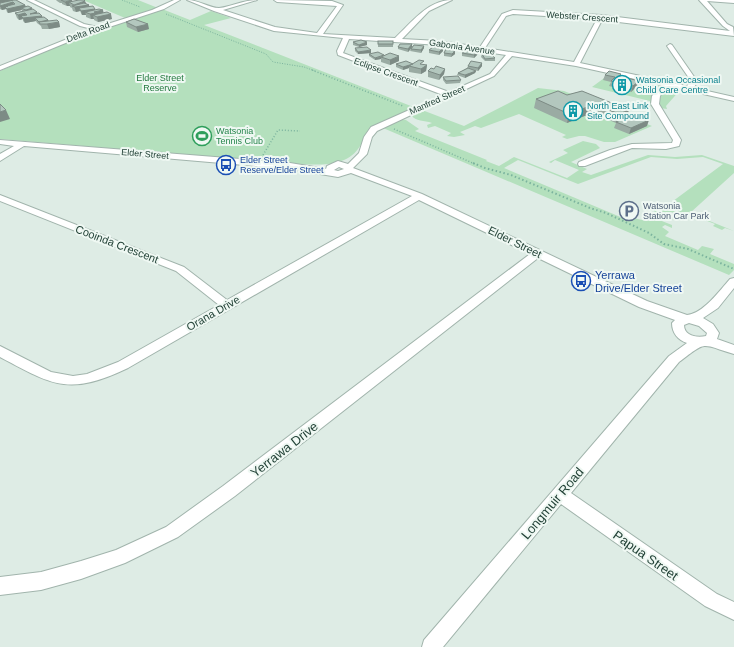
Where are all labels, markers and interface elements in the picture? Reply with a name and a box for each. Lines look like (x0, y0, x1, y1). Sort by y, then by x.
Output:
street label: Webster Crescent (546, 10, 619, 25)
street label: Delta Road (65, 20, 111, 44)
street label: Gabonia Avenue (428, 37, 496, 57)
street label: Eclipse Crescent (353, 56, 420, 88)
park label: Elder Street Reserve (136, 73, 184, 93)
building icon: Watsonia Occasional Child Care Centre (611, 74, 633, 96)
place label: Watsonia Occasional Child Care Centre (636, 75, 720, 95)
street label: Manfred Street (408, 83, 467, 117)
building icon: North East Link Site Compound (562, 100, 584, 122)
place label: North East Link Site Compound (587, 101, 649, 121)
sports icon: Watsonia Tennis Club (191, 125, 213, 147)
place label: Watsonia Tennis Club (216, 126, 263, 146)
street label: Elder Street (121, 147, 170, 161)
bus stop icon: Elder Street Reserve/Elder Street (215, 154, 237, 176)
place label: Elder Street Reserve/Elder Street (240, 155, 324, 175)
parking icon: Watsonia Station Car Park (618, 200, 640, 222)
place label: Watsonia Station Car Park (643, 201, 710, 221)
street label: Cooinda Crescent (74, 223, 160, 265)
street label: Elder Street (486, 224, 544, 260)
place label: Yerrawa Drive/Elder Street (595, 269, 682, 294)
bus stop icon: Yerrawa Drive/Elder Street (570, 270, 592, 292)
street label: Orana Drive (184, 293, 242, 333)
street label: Yerrawa Drive (248, 418, 321, 480)
street label: Longmuir Road (518, 464, 587, 542)
street label: Papua Street (610, 528, 681, 584)

